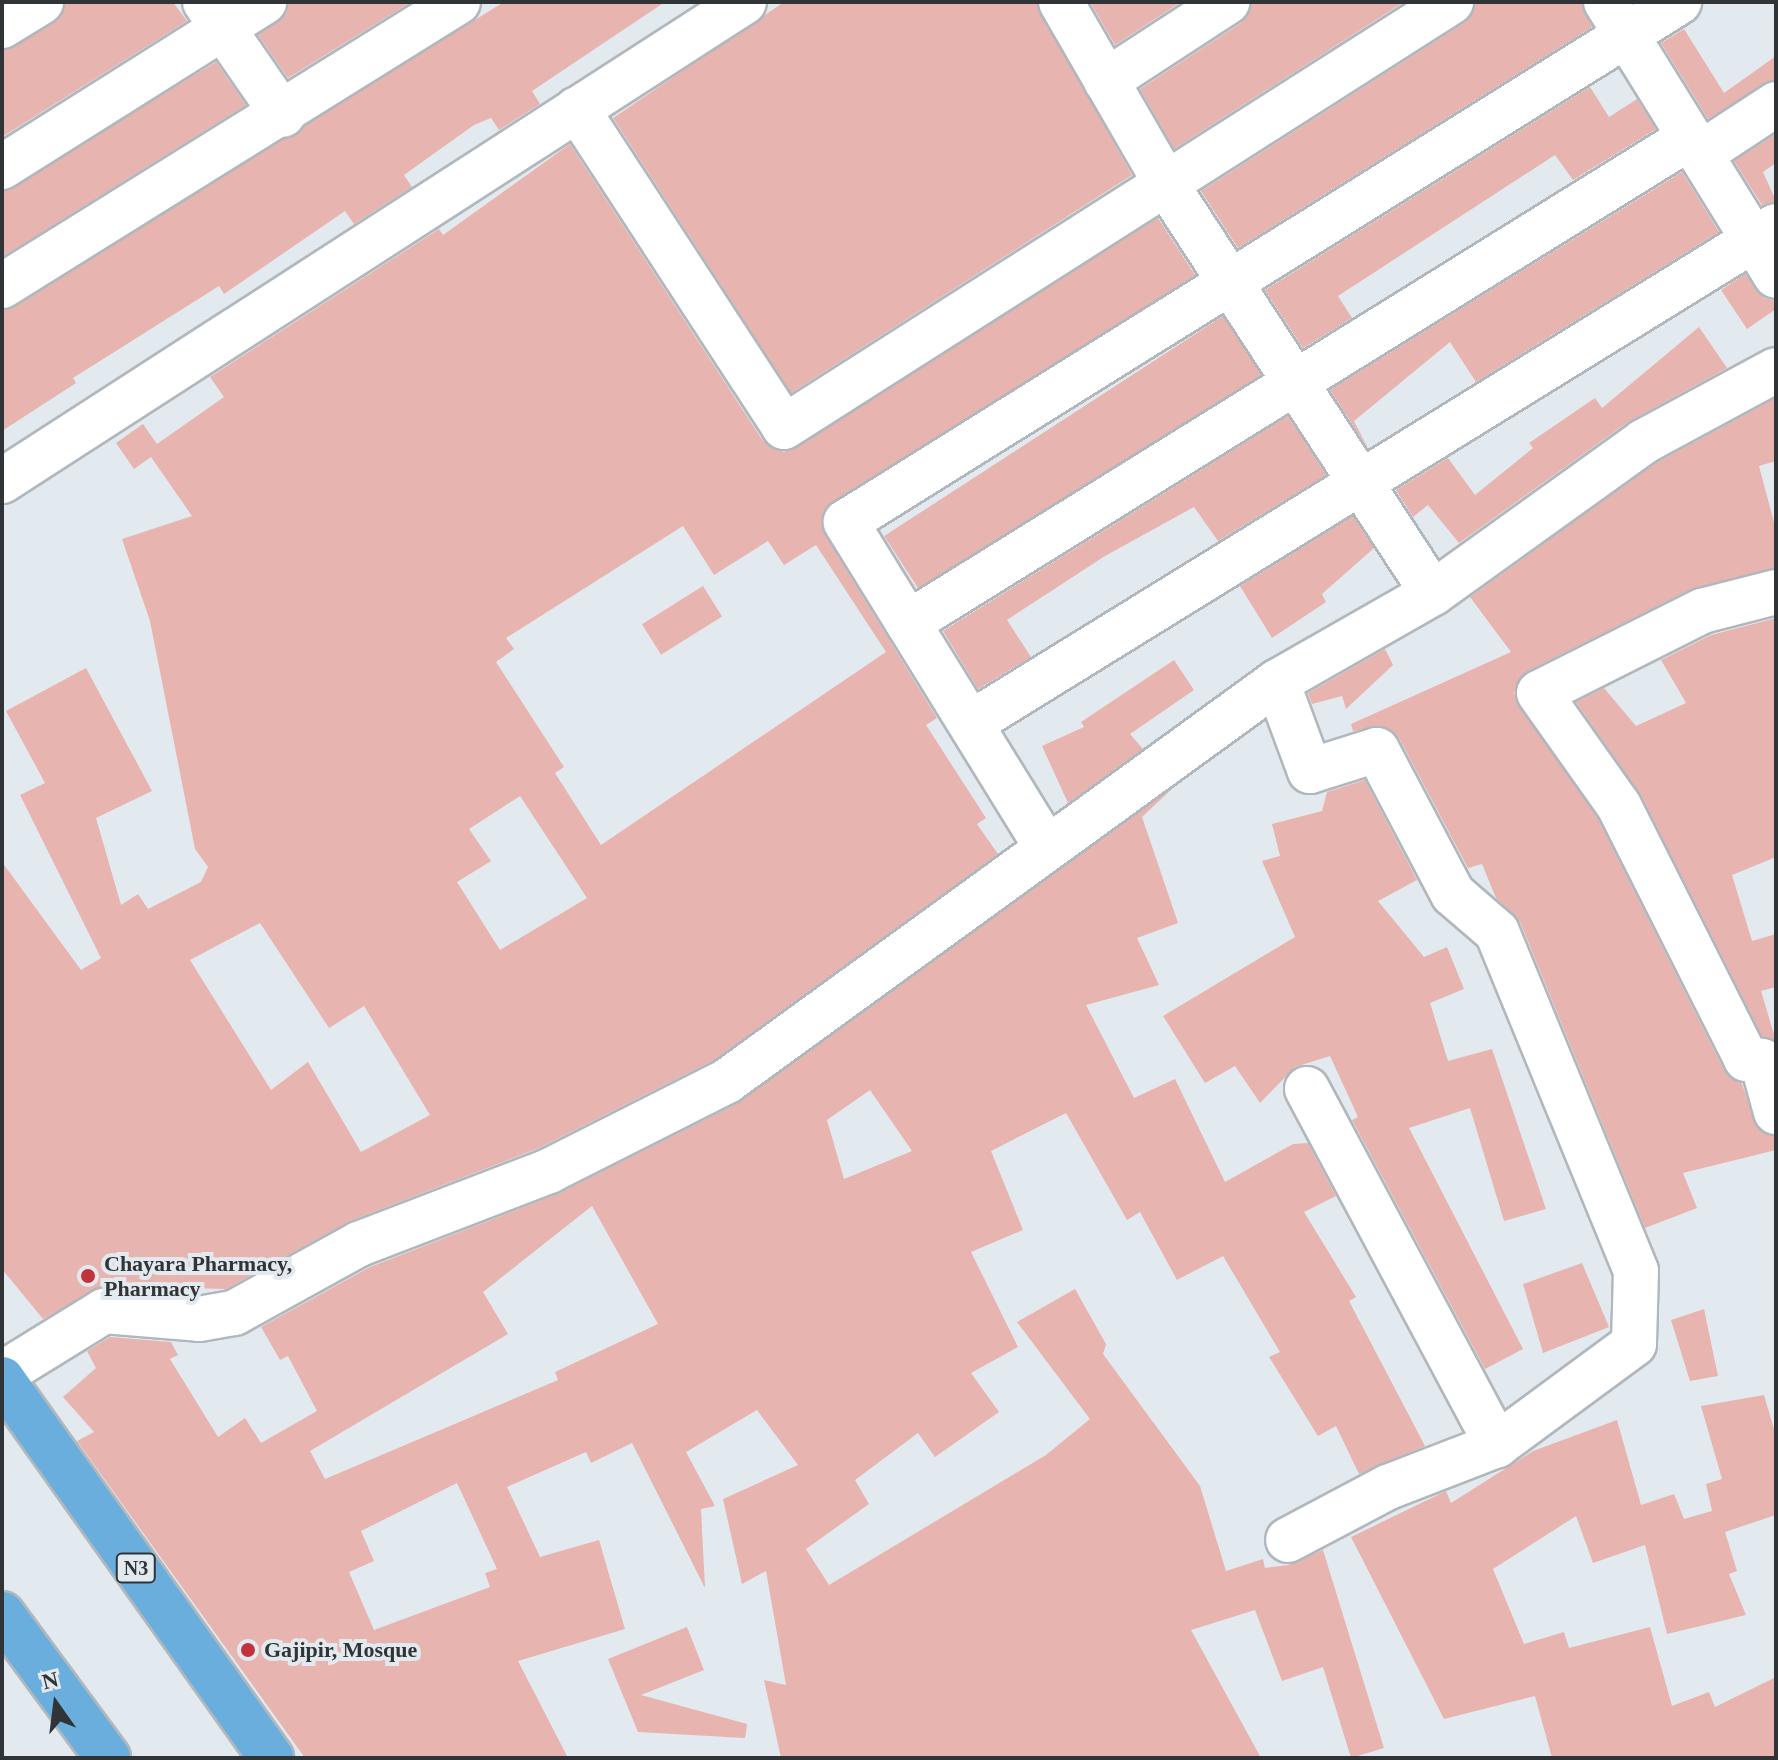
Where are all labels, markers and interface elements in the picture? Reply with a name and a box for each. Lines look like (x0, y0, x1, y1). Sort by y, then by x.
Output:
place label: Chayara Pharmacy, Pharmacy (104, 1250, 292, 1302)
marker: Chayara Pharmacy, Pharmacy (79, 1267, 97, 1285)
road number: N3 (114, 1552, 158, 1584)
place label: Gajipir, Mosque (264, 1637, 417, 1663)
marker: Gajipir, Mosque (239, 1641, 257, 1659)
north arrow (16, 1664, 96, 1744)
text: N (39, 1666, 61, 1694)

